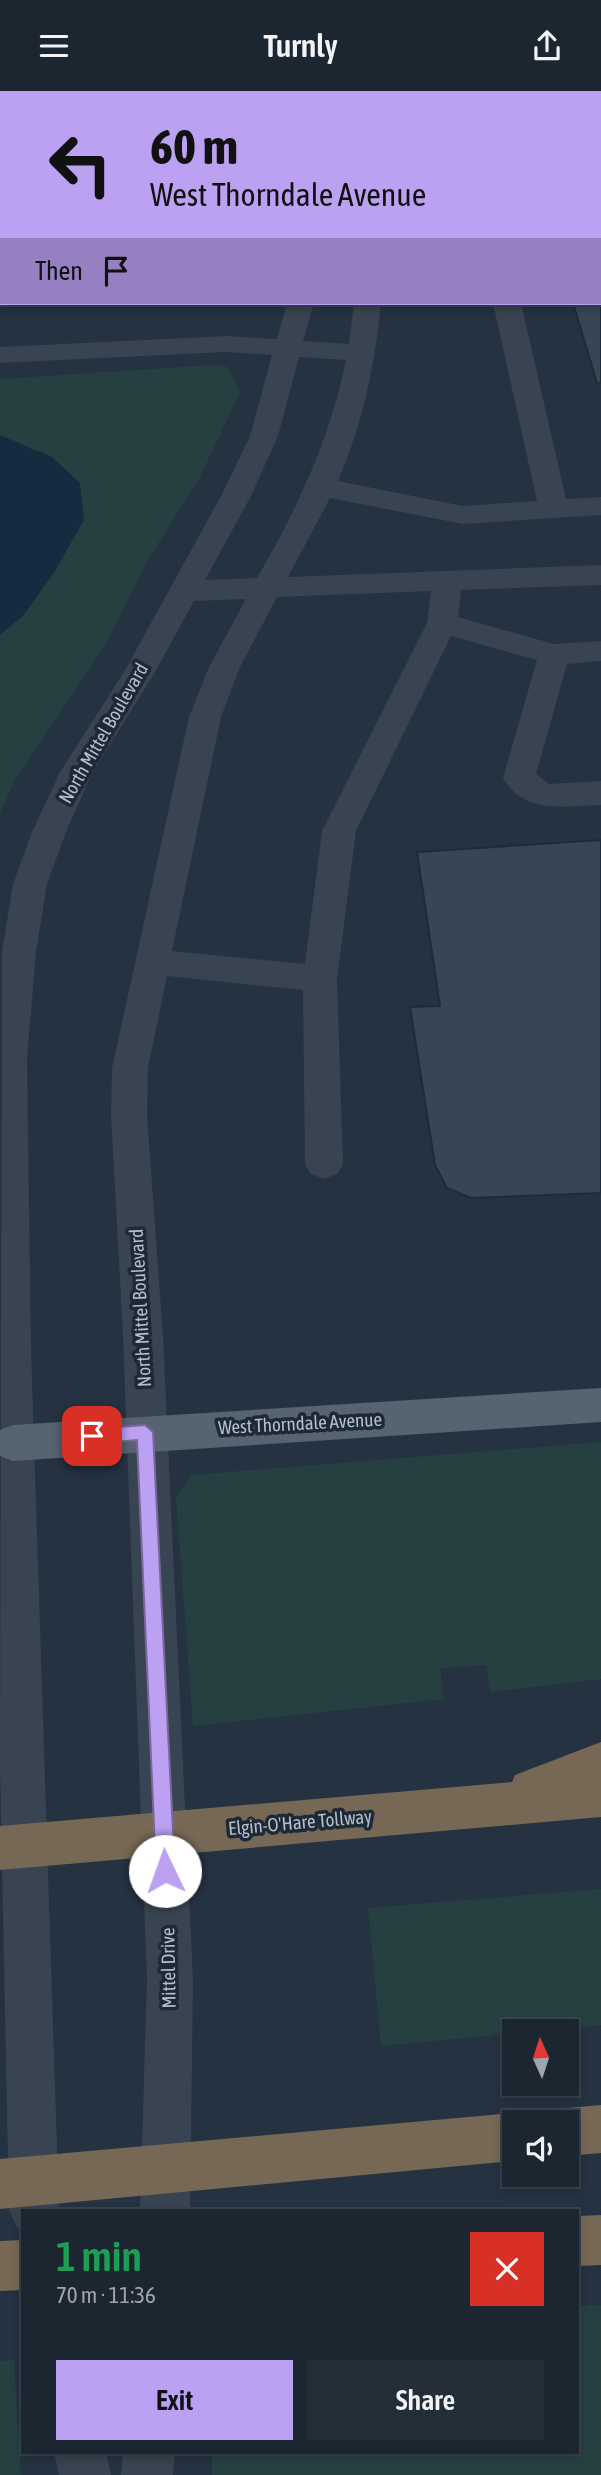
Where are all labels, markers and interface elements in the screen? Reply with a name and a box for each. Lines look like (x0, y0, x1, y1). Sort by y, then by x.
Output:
icon: menu (35, 27, 73, 65)
text: Turnly (263, 27, 338, 64)
icon: share (528, 27, 566, 65)
text: 60 m (150, 118, 238, 174)
icon: left (35, 119, 126, 210)
text: West Thorndale Avenue (150, 176, 426, 213)
icon: arrive (97, 252, 135, 290)
text: Then (35, 256, 83, 286)
street label: North Mittel Boulevard (54, 659, 152, 807)
street label: North Mittel Boulevard (125, 1228, 155, 1388)
pin (62, 1406, 122, 1466)
street label: West Thorndale Avenue (218, 1408, 382, 1438)
icon: arrive (73, 1417, 111, 1455)
street label: Elgin-O'Hare Tollway (227, 1805, 373, 1839)
position arrow (128, 1834, 202, 1908)
street label: Mittel Drive (156, 1927, 180, 2009)
north arrow (502, 2019, 579, 2097)
map controls (502, 2019, 579, 2187)
button: sound (502, 2110, 579, 2187)
text: 1 min (56, 2232, 142, 2280)
button: close (470, 2232, 544, 2306)
text: 70 m · 11:36 (56, 2282, 156, 2308)
button: Exit (56, 2360, 293, 2440)
button: Share (307, 2360, 544, 2440)

